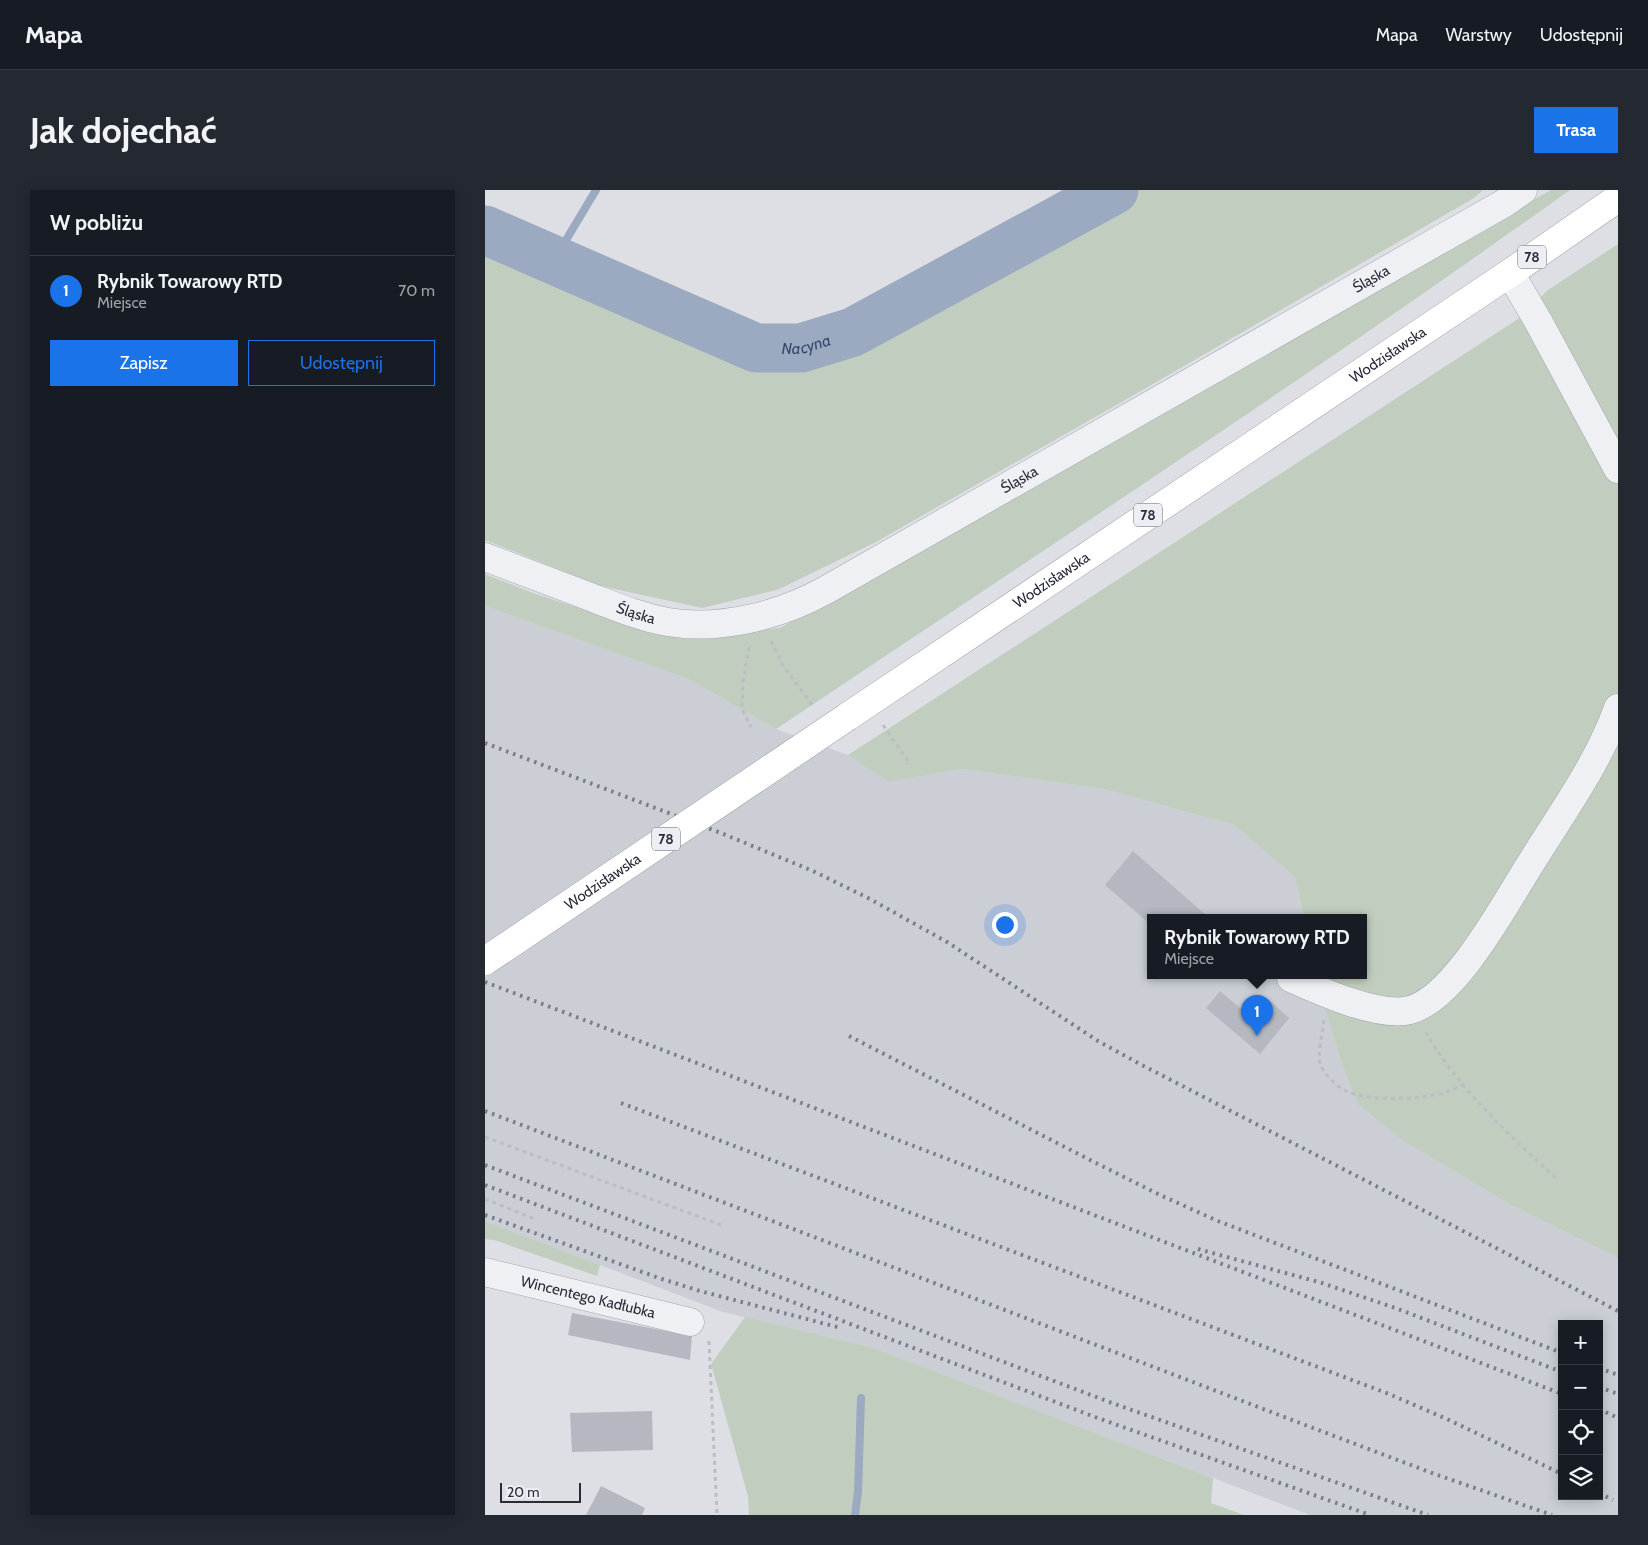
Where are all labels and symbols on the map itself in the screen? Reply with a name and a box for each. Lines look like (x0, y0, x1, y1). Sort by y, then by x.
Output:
road number: 78 (1518, 246, 1546, 268)
street label: Śląska (1349, 261, 1393, 297)
street label: Wodzisławska (1346, 322, 1430, 387)
water label: Nacyna (782, 330, 833, 358)
street label: Śląska (997, 462, 1042, 497)
road number: 78 (1134, 504, 1162, 526)
street label: Wodzisławska (1010, 548, 1094, 612)
street label: Śląska (614, 598, 658, 628)
road number: 78 (652, 828, 680, 851)
street label: Wodzisławska (561, 849, 645, 914)
your location (992, 912, 1018, 938)
pin: 1 (1241, 995, 1273, 1036)
street label: Wincentego Kadłubka (519, 1272, 658, 1322)
scale bar (500, 1480, 581, 1503)

